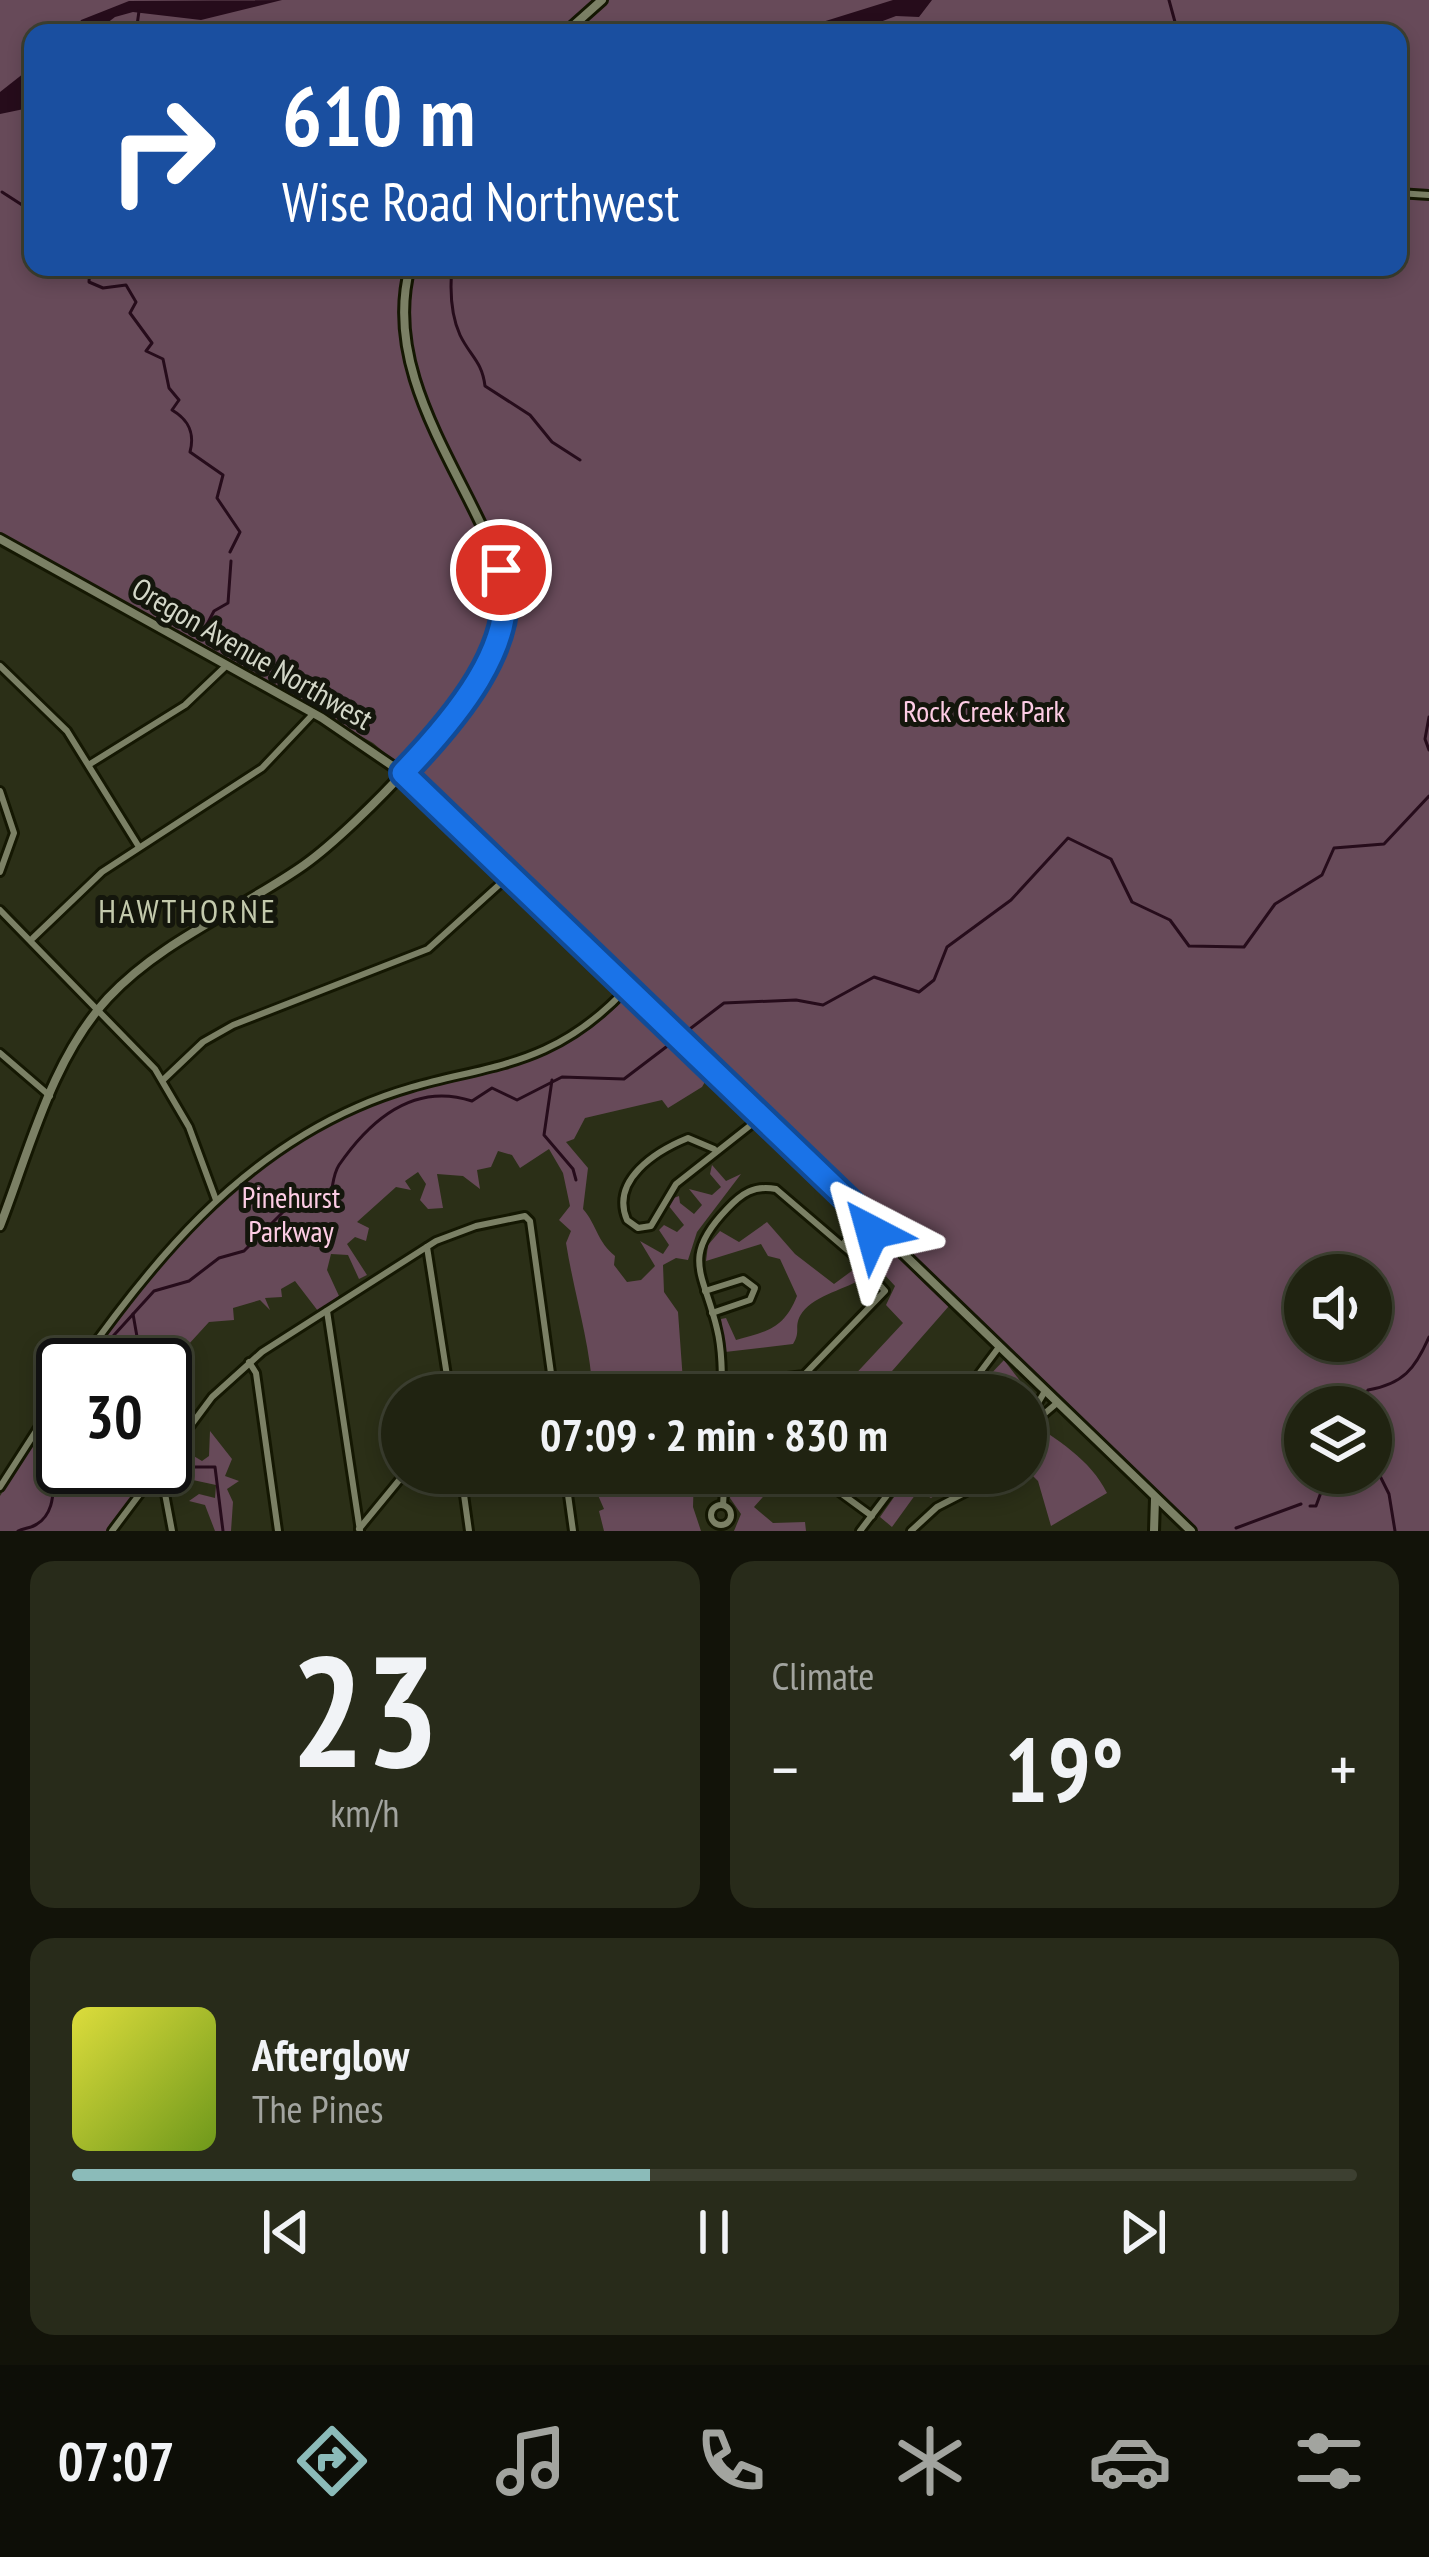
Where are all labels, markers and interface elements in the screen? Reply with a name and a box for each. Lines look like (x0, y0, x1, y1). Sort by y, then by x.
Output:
text: 610 m (282, 60, 475, 169)
icon: right (84, 72, 240, 228)
text: Wise Road Northwest (282, 166, 679, 236)
pin (450, 519, 552, 621)
icon: arrive (468, 537, 534, 603)
street label: Oregon Avenue Northwest (125, 568, 381, 738)
park label: Rock Creek Park (903, 691, 1065, 730)
district label: HAWTHORNE (98, 889, 278, 932)
position arrow (809, 1169, 935, 1295)
park label: Pinehurst Parkway (242, 1177, 341, 1250)
map controls (1284, 1254, 1392, 1494)
button: sound (1284, 1254, 1392, 1362)
speed limit sign: 30 (36, 1338, 192, 1494)
button: layers (1284, 1386, 1392, 1494)
text: 07:09 · 2 min · 830 m (540, 1405, 888, 1463)
text: 23 (290, 1608, 439, 1810)
text: Climate (772, 1650, 874, 1701)
text: 19° (1005, 1710, 1124, 1827)
text: − (772, 1726, 799, 1811)
text: + (1330, 1726, 1357, 1811)
text: km/h (330, 1787, 399, 1838)
text: Afterglow (252, 2025, 409, 2083)
text: The Pines (252, 2083, 383, 2134)
icon: previous (253, 2199, 319, 2265)
icon: pause (681, 2199, 747, 2265)
icon: next (1110, 2199, 1176, 2265)
icon: directions (290, 2419, 374, 2503)
icon: music (489, 2419, 573, 2503)
icon: phone (689, 2419, 773, 2503)
icon: climate (888, 2419, 972, 2503)
icon: car (1088, 2419, 1172, 2503)
icon: filters (1287, 2419, 1371, 2503)
text: 07:07 (58, 2426, 175, 2496)

